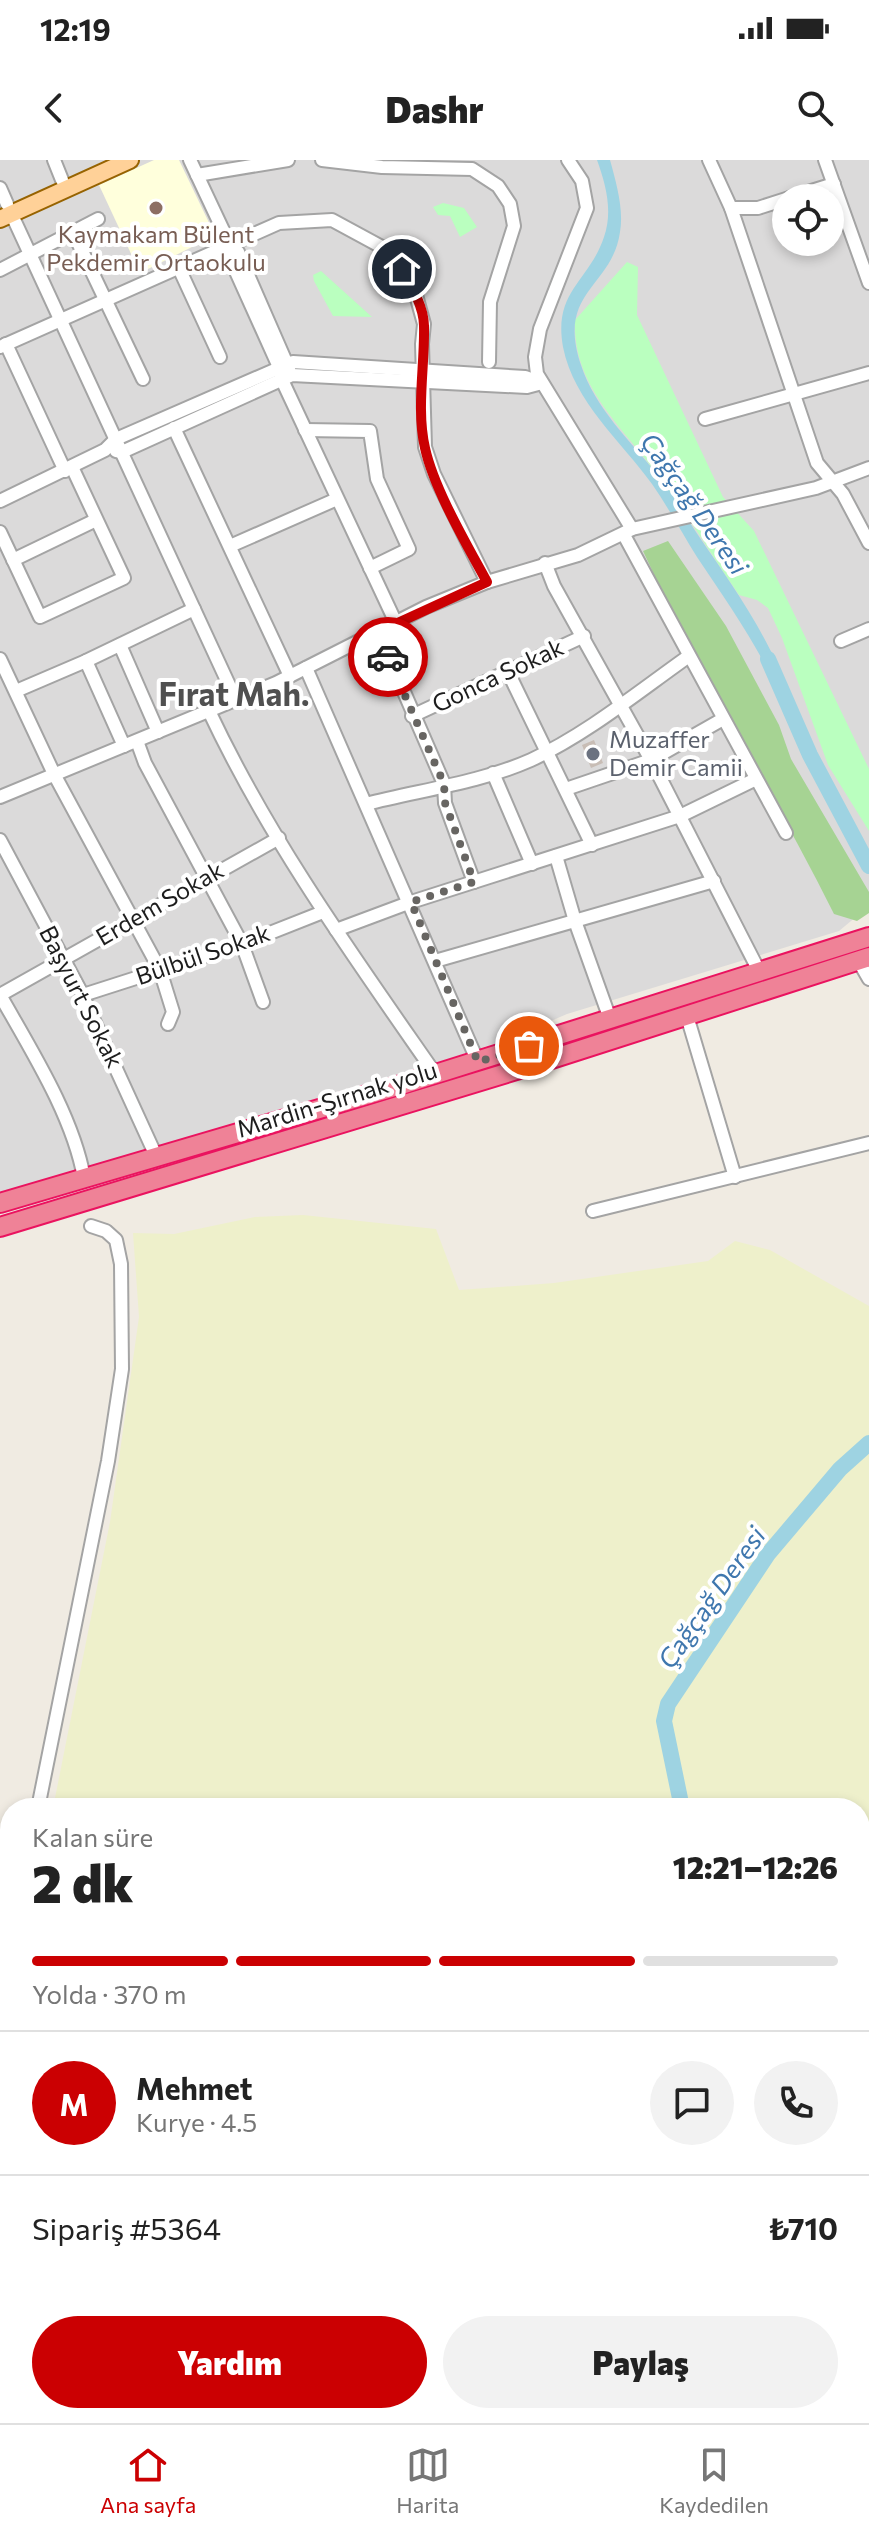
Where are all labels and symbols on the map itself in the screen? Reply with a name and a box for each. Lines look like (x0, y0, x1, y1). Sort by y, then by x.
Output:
marker: Kaymakam Bülent Pekdemir Ortaokulu (147, 199, 165, 217)
place label: Kaymakam Bülent Pekdemir Ortaokulu (46, 219, 266, 276)
pin (368, 235, 436, 303)
water label: Çağçağ Deresi (635, 426, 756, 581)
courier (348, 617, 428, 697)
street label: Gonca Sokak (427, 632, 568, 718)
district label: Fırat Mah. (159, 673, 309, 713)
place label: Muzaffer Demir Camii (609, 724, 743, 781)
marker: Muzaffer Demir Camii (584, 745, 602, 763)
street label: Erdem Sokak (90, 855, 228, 951)
street label: Bülbül Sokak (131, 917, 274, 990)
street label: Başyurt Sokak (34, 920, 131, 1072)
pin (495, 1012, 563, 1080)
street label: Mardin-Şırnak yolu (233, 1054, 440, 1143)
water label: Çağçağ Deresi (651, 1519, 772, 1674)

